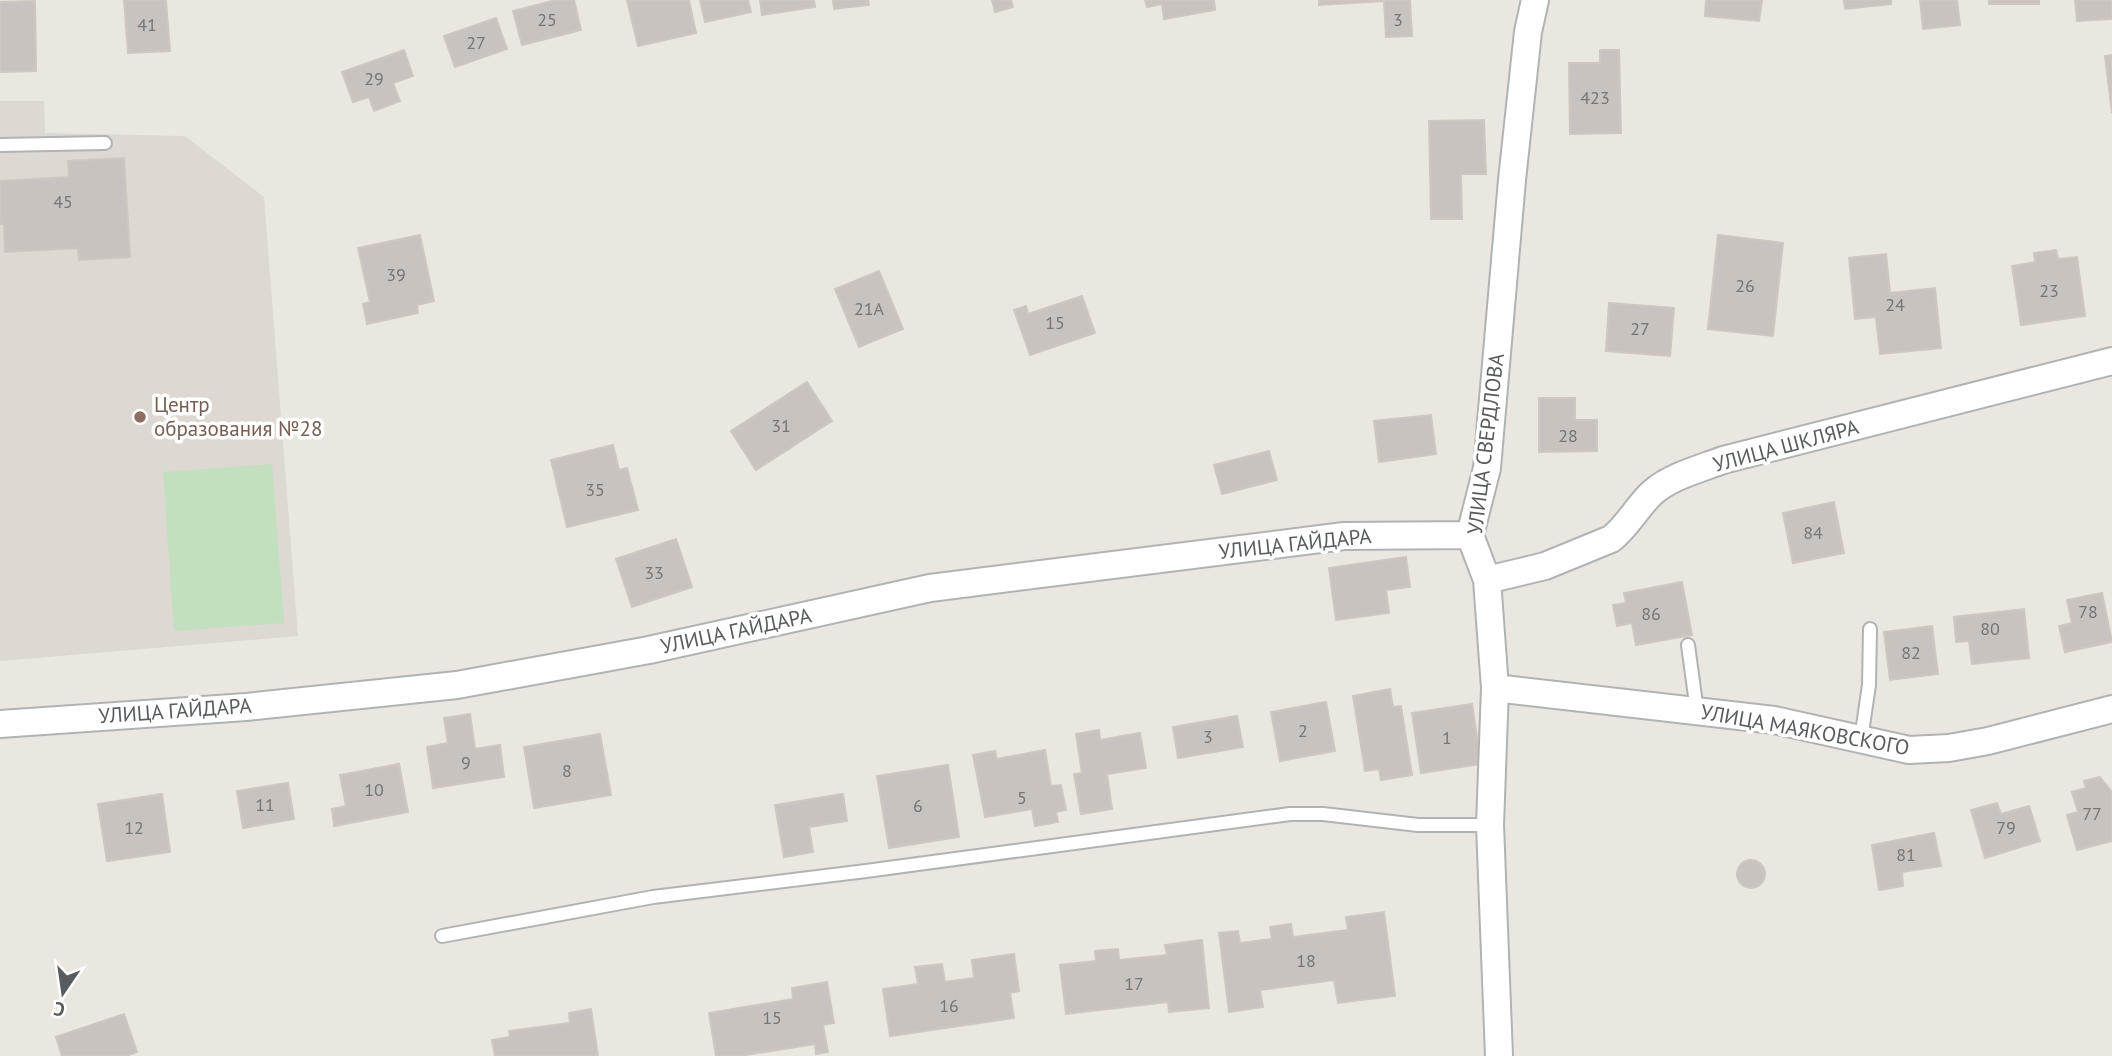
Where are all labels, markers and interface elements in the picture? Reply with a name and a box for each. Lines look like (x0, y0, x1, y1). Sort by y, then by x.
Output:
house number: 25 (537, 8, 557, 31)
house number: 3 (1393, 8, 1403, 31)
house number: 41 (137, 13, 157, 36)
house number: 27 (466, 31, 486, 54)
house number: 29 (364, 67, 384, 90)
house number: 423 (1580, 86, 1610, 109)
house number: 45 (53, 190, 73, 213)
house number: 39 (386, 263, 406, 286)
house number: 26 (1735, 274, 1755, 297)
house number: 23 (2039, 279, 2059, 302)
house number: 24 (1885, 293, 1905, 316)
house number: 21А (854, 297, 885, 320)
house number: 15 (1045, 311, 1065, 334)
house number: 27 (1630, 317, 1650, 340)
street label: УЛИЦА СВЕРДЛОВА (1461, 351, 1510, 536)
place label: Центр образования №28 (154, 391, 322, 442)
marker: Центр образования №28 (132, 409, 148, 425)
street label: УЛИЦА ШКЛЯРА (1710, 413, 1862, 478)
house number: 31 (771, 414, 791, 437)
house number: 28 (1558, 424, 1578, 447)
house number: 35 (585, 478, 605, 501)
house number: 84 (1803, 521, 1823, 544)
street label: УЛИЦА ГАЙДАРА (1217, 522, 1373, 565)
house number: 33 (644, 561, 664, 584)
house number: 78 (2078, 600, 2098, 623)
street label: УЛИЦА ГАЙДАРА (658, 601, 814, 660)
house number: 86 (1641, 602, 1661, 625)
house number: 80 (1980, 617, 2000, 640)
house number: 82 (1901, 641, 1921, 664)
street label: УЛИЦА ГАЙДАРА (98, 692, 253, 729)
street label: УЛИЦА МАЯКОВСКОГО (1699, 698, 1912, 761)
house number: 2 (1298, 719, 1308, 742)
house number: 3 (1203, 725, 1213, 748)
house number: 1 (1442, 726, 1452, 749)
house number: 9 (461, 751, 471, 774)
house number: 8 (562, 759, 572, 782)
house number: 10 (364, 778, 384, 801)
house number: 5 (1017, 786, 1027, 809)
house number: 11 (255, 793, 275, 816)
house number: 6 (913, 794, 923, 817)
house number: 77 (2082, 802, 2102, 825)
house number: 12 (124, 816, 144, 839)
house number: 79 (1996, 816, 2016, 839)
house number: 81 (1896, 843, 1916, 866)
house number: 18 (1296, 949, 1316, 972)
north arrow (28, 958, 98, 1028)
house number: 17 (1124, 972, 1144, 995)
house number: 16 (939, 994, 959, 1017)
text: С (51, 997, 67, 1022)
house number: 15 (762, 1006, 782, 1029)

